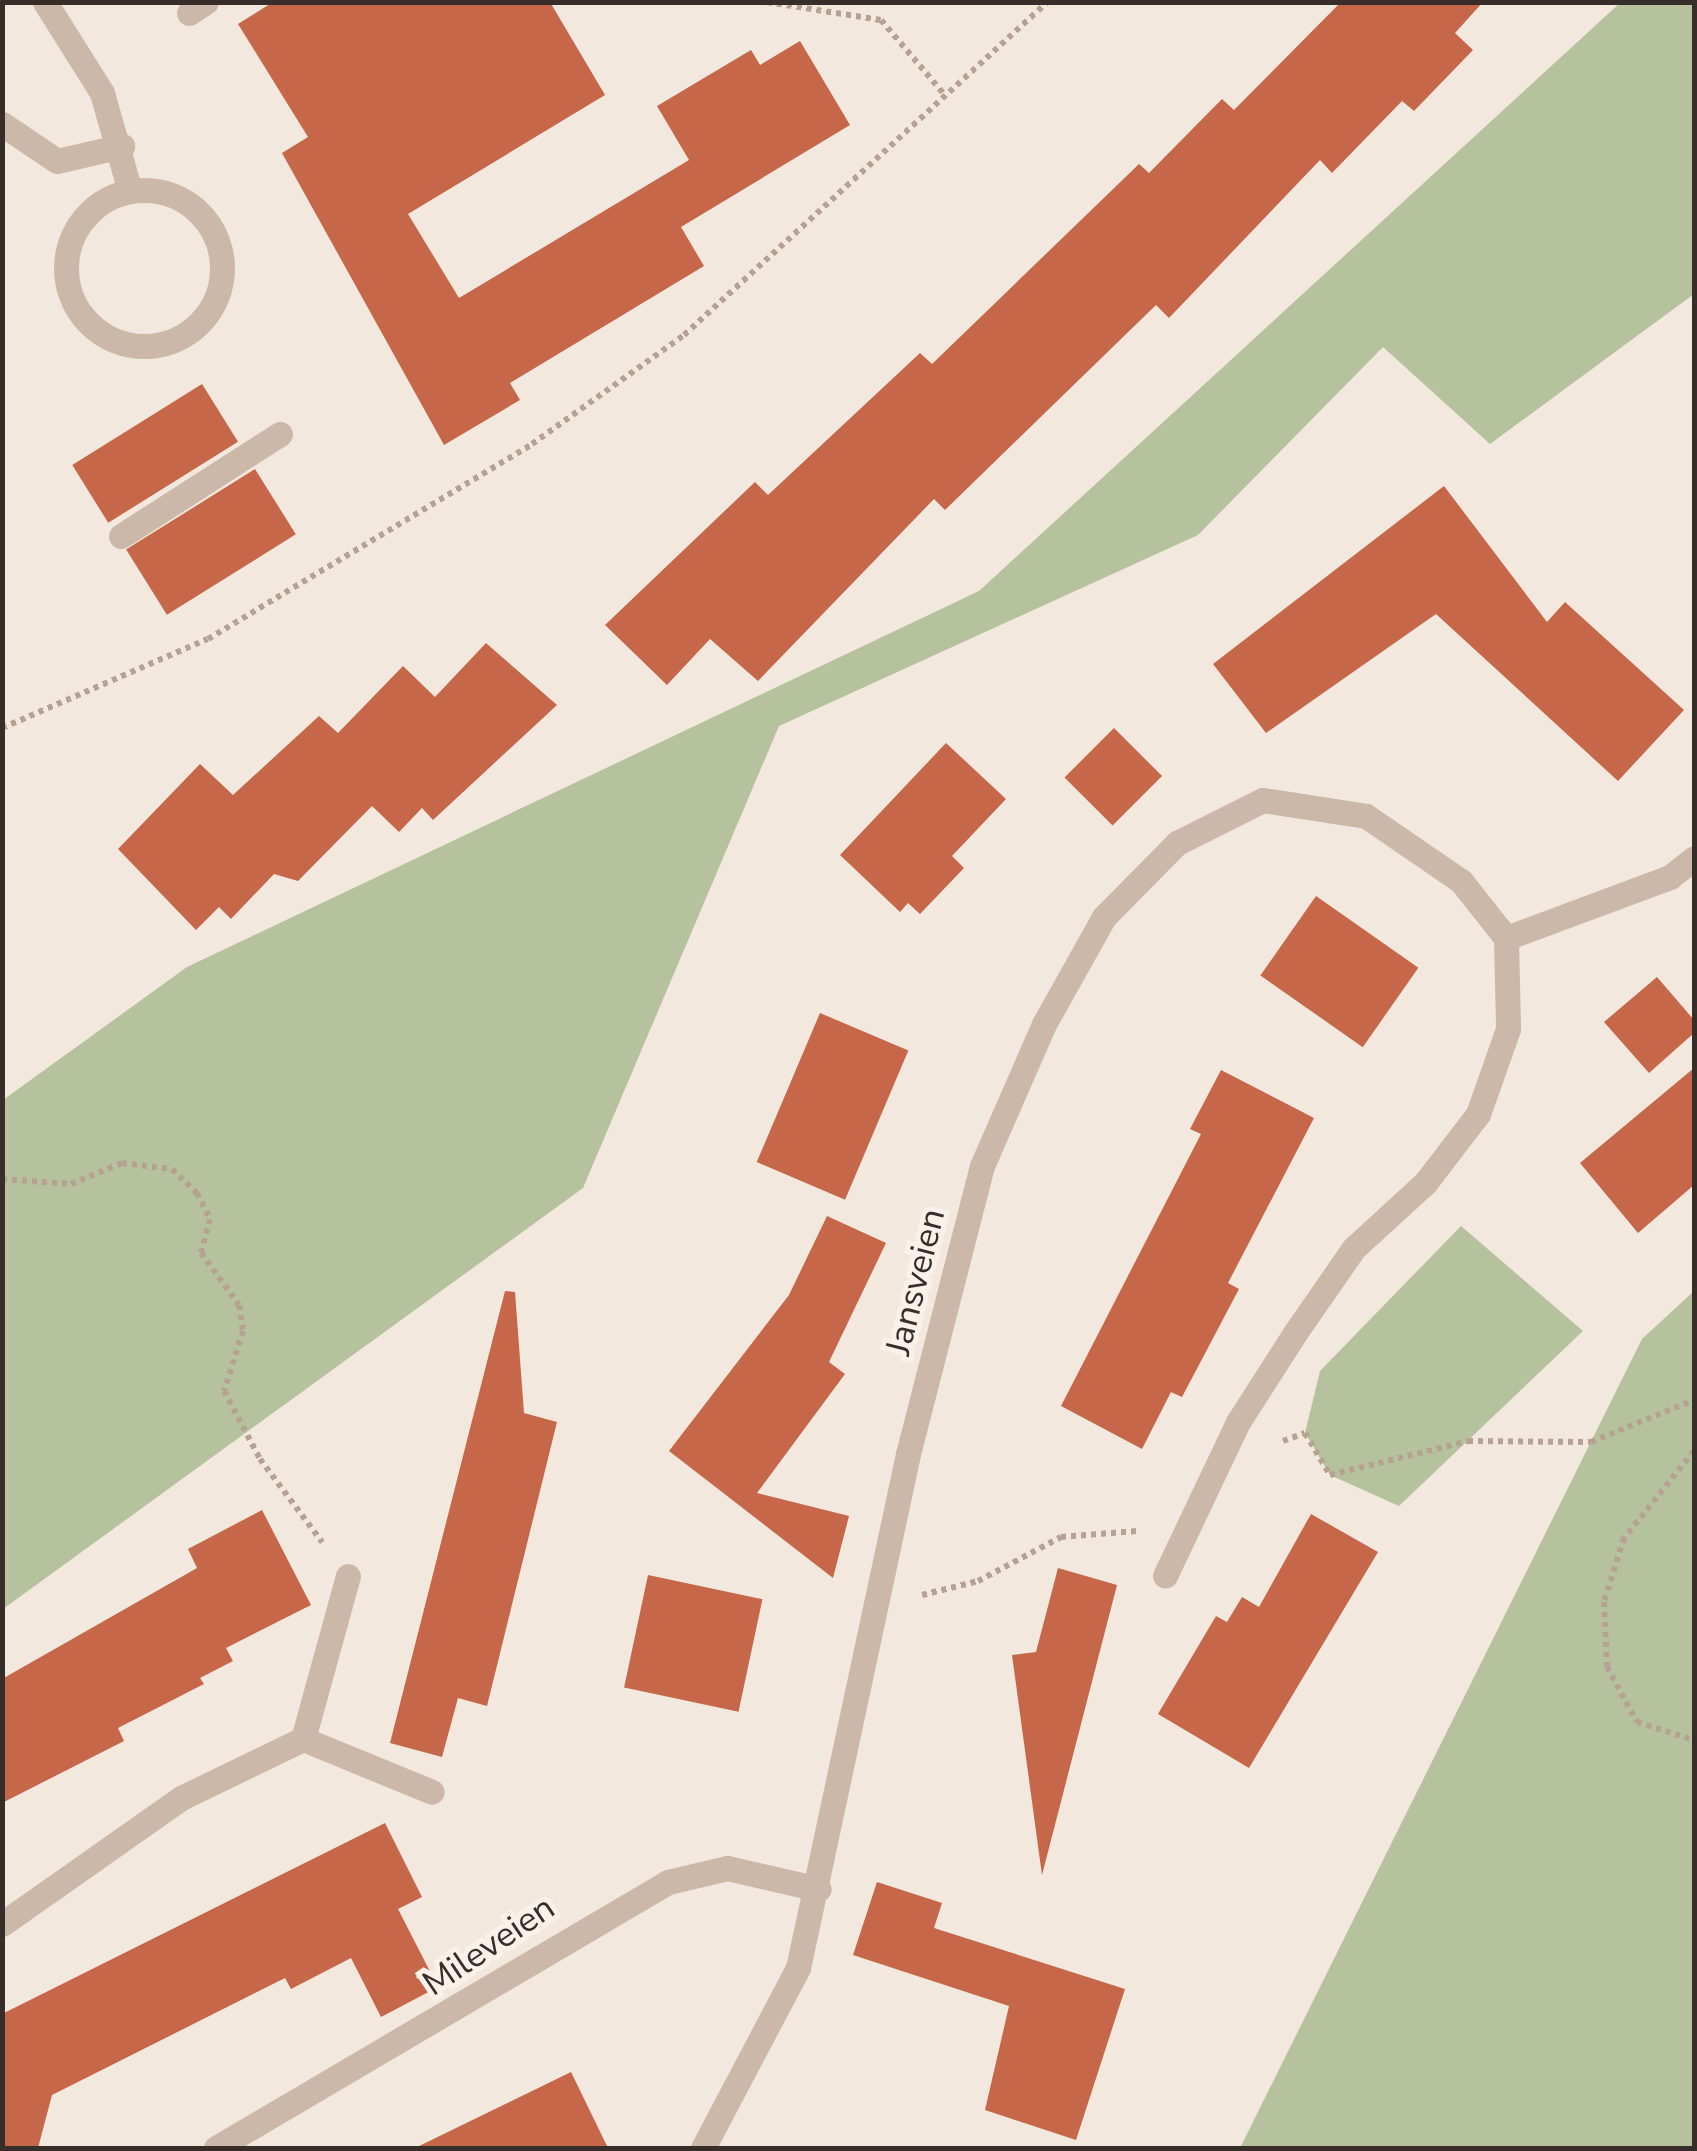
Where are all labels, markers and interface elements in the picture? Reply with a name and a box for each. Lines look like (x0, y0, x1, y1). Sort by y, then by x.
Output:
street label: Jansveien (878, 1205, 954, 1359)
street label: Mileveien (415, 1887, 563, 2005)

